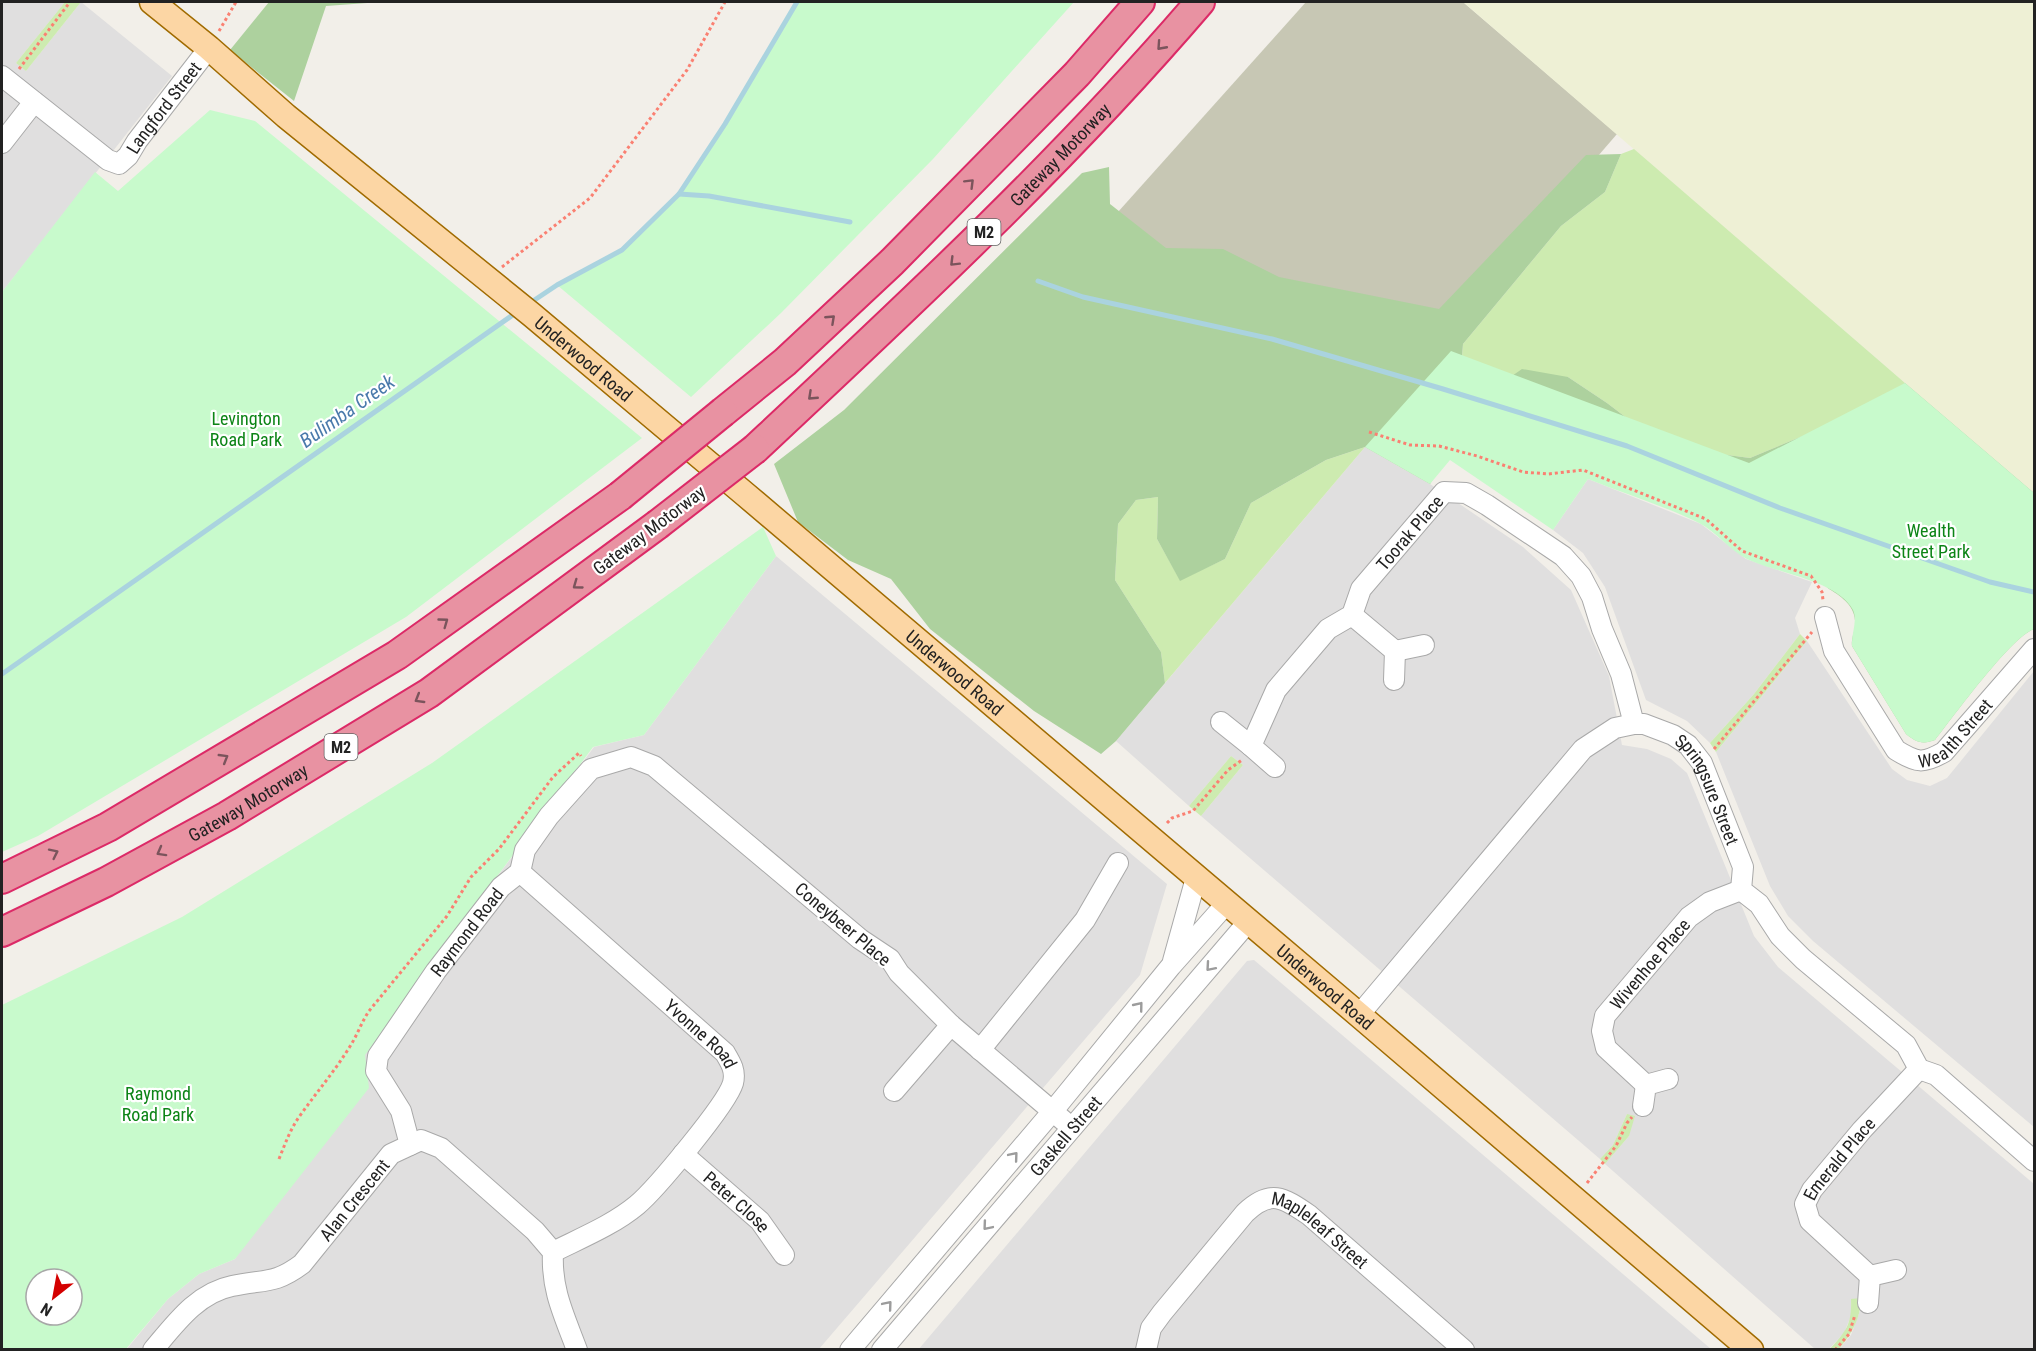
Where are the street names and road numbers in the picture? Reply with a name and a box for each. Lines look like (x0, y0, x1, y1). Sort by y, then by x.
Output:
street label: Langford Street (122, 57, 205, 157)
street label: Gateway Motorway (1005, 98, 1115, 210)
road number: M2 (968, 219, 1000, 245)
street label: Underwood Road (531, 312, 637, 405)
street label: Gateway Motorway (589, 481, 710, 579)
street label: Toorak Place (1371, 491, 1447, 574)
street label: Underwood Road (902, 625, 1008, 719)
street label: Wealth Street (1917, 694, 1996, 772)
street label: Springsure Street (1672, 729, 1744, 848)
road number: M2 (324, 734, 358, 760)
street label: Gateway Motorway (184, 759, 312, 846)
street label: Coneybeer Place (791, 878, 895, 970)
street label: Raymond Road (426, 883, 507, 980)
street label: Wivenhoe Place (1605, 914, 1694, 1013)
street label: Underwood Road (1273, 940, 1378, 1034)
street label: Yvonne Road (661, 994, 742, 1071)
street label: Gaskell Street (1025, 1091, 1105, 1180)
street label: Emerald Place (1798, 1113, 1879, 1203)
street label: Alan Crescent (315, 1155, 393, 1245)
street label: Peter Close (700, 1167, 775, 1236)
street label: Mapleleaf Street (1270, 1187, 1373, 1273)

